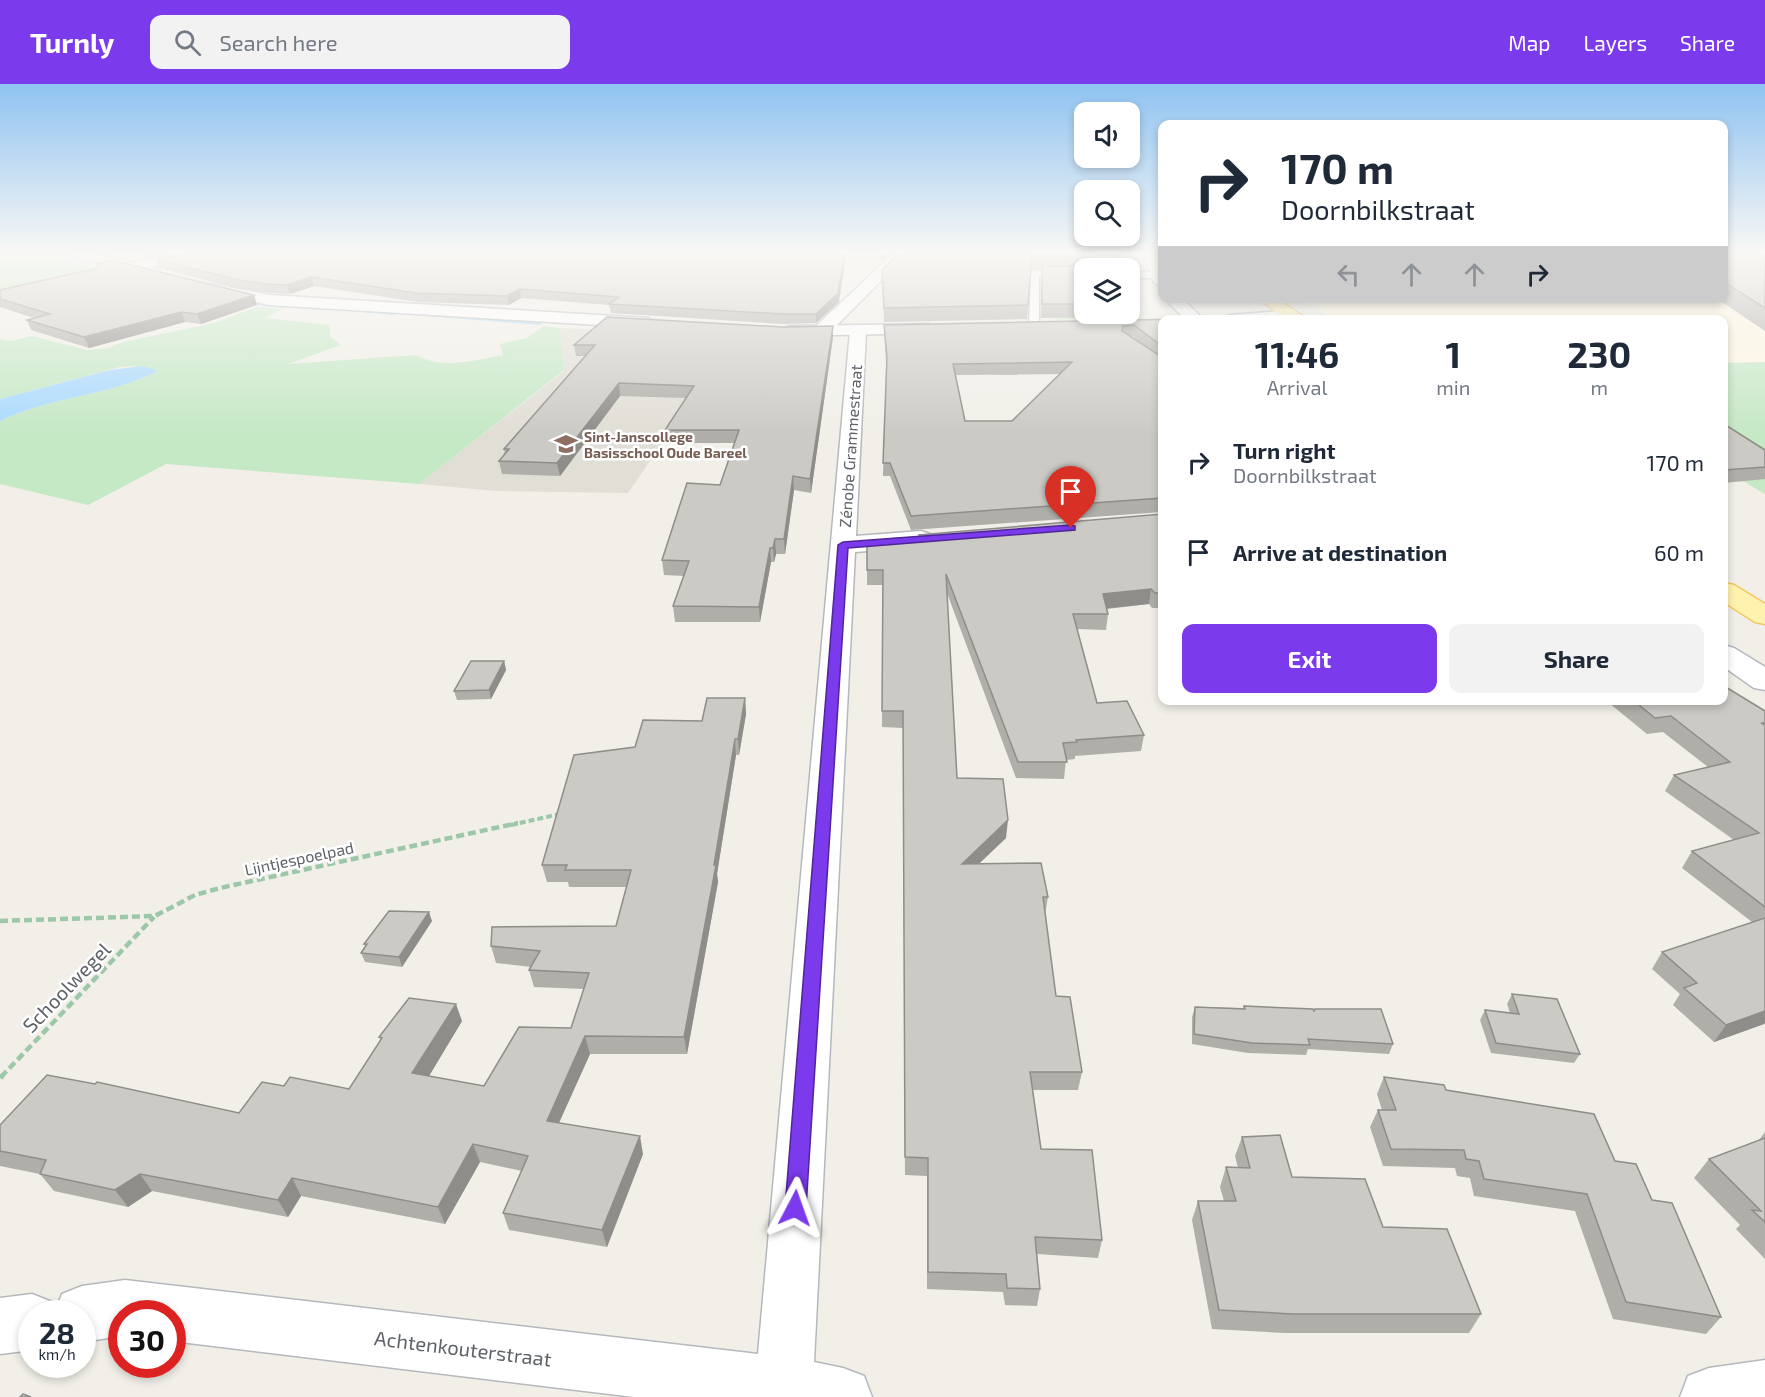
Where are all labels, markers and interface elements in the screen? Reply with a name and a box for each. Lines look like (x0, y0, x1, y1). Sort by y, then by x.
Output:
search box (150, 15, 570, 69)
text: Turnly (30, 25, 114, 59)
icon: search (171, 26, 204, 59)
text: Search here (219, 29, 338, 55)
text: Map (1508, 30, 1550, 55)
text: Layers (1583, 30, 1647, 55)
text: Share (1680, 30, 1735, 55)
map controls (1074, 102, 1140, 324)
button: sound (1074, 102, 1140, 168)
text: 170 m (1281, 142, 1394, 192)
icon: right (1182, 144, 1260, 222)
button: search (1074, 180, 1140, 246)
text: Doornbilkstraat (1281, 193, 1475, 225)
button: layers (1074, 258, 1140, 324)
icon: left (1332, 258, 1365, 291)
icon: ahead (1395, 258, 1428, 291)
icon: ahead (1458, 258, 1491, 291)
icon: right (1521, 258, 1554, 291)
text: 11:46 (1255, 332, 1339, 375)
text: 1 (1445, 332, 1461, 375)
text: 230 (1567, 332, 1631, 375)
street label: Zénobe Grammestraat (835, 364, 865, 528)
text: Arrival (1267, 375, 1328, 399)
text: min (1436, 375, 1470, 399)
text: m (1590, 375, 1608, 399)
place label: Sint-Janscollege Basisschool Oude Bareel (584, 428, 747, 461)
school or university icon: Sint-Janscollege Basisschool Oude Bareel (553, 431, 579, 457)
text: Turn right (1233, 437, 1335, 463)
icon: right (1182, 446, 1215, 479)
text: 170 m (1647, 449, 1704, 475)
text: Doornbilkstraat (1233, 463, 1377, 487)
pin (1045, 466, 1096, 528)
icon: arrive (1054, 475, 1087, 508)
icon: arrive (1182, 536, 1215, 569)
text: Arrive at destination (1233, 539, 1447, 565)
text: 60 m (1654, 539, 1704, 565)
button: Exit (1182, 624, 1437, 693)
button: Share (1449, 624, 1704, 693)
street label: Lijntjespoelpad (243, 837, 356, 880)
street label: Schoolwegel (17, 937, 115, 1037)
position arrow (763, 1176, 827, 1240)
speed limit sign: 30 (108, 1300, 186, 1378)
text: 28 (39, 1314, 75, 1350)
street label: Achtenkouterstraat (373, 1325, 553, 1371)
text: km/h (38, 1345, 76, 1363)

